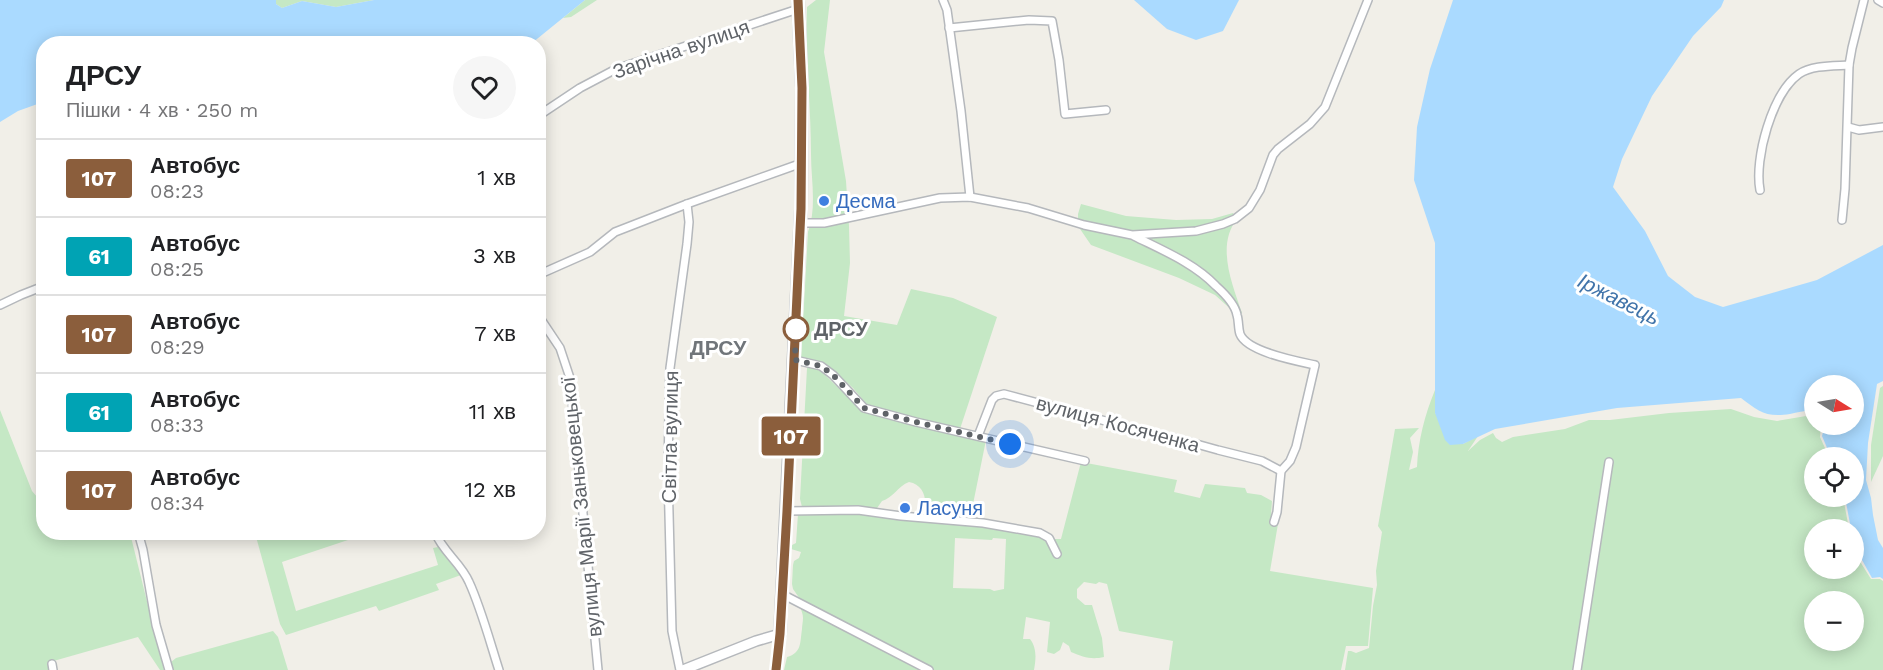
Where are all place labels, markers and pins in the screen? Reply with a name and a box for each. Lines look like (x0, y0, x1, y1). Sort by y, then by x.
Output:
place label: Десма (836, 189, 896, 213)
marker: Десма (817, 194, 831, 208)
marker: ДРСУ (783, 316, 809, 342)
place label: ДРСУ (814, 317, 868, 341)
place label: Ласуня (917, 496, 983, 520)
marker: Ласуня (898, 501, 912, 515)

